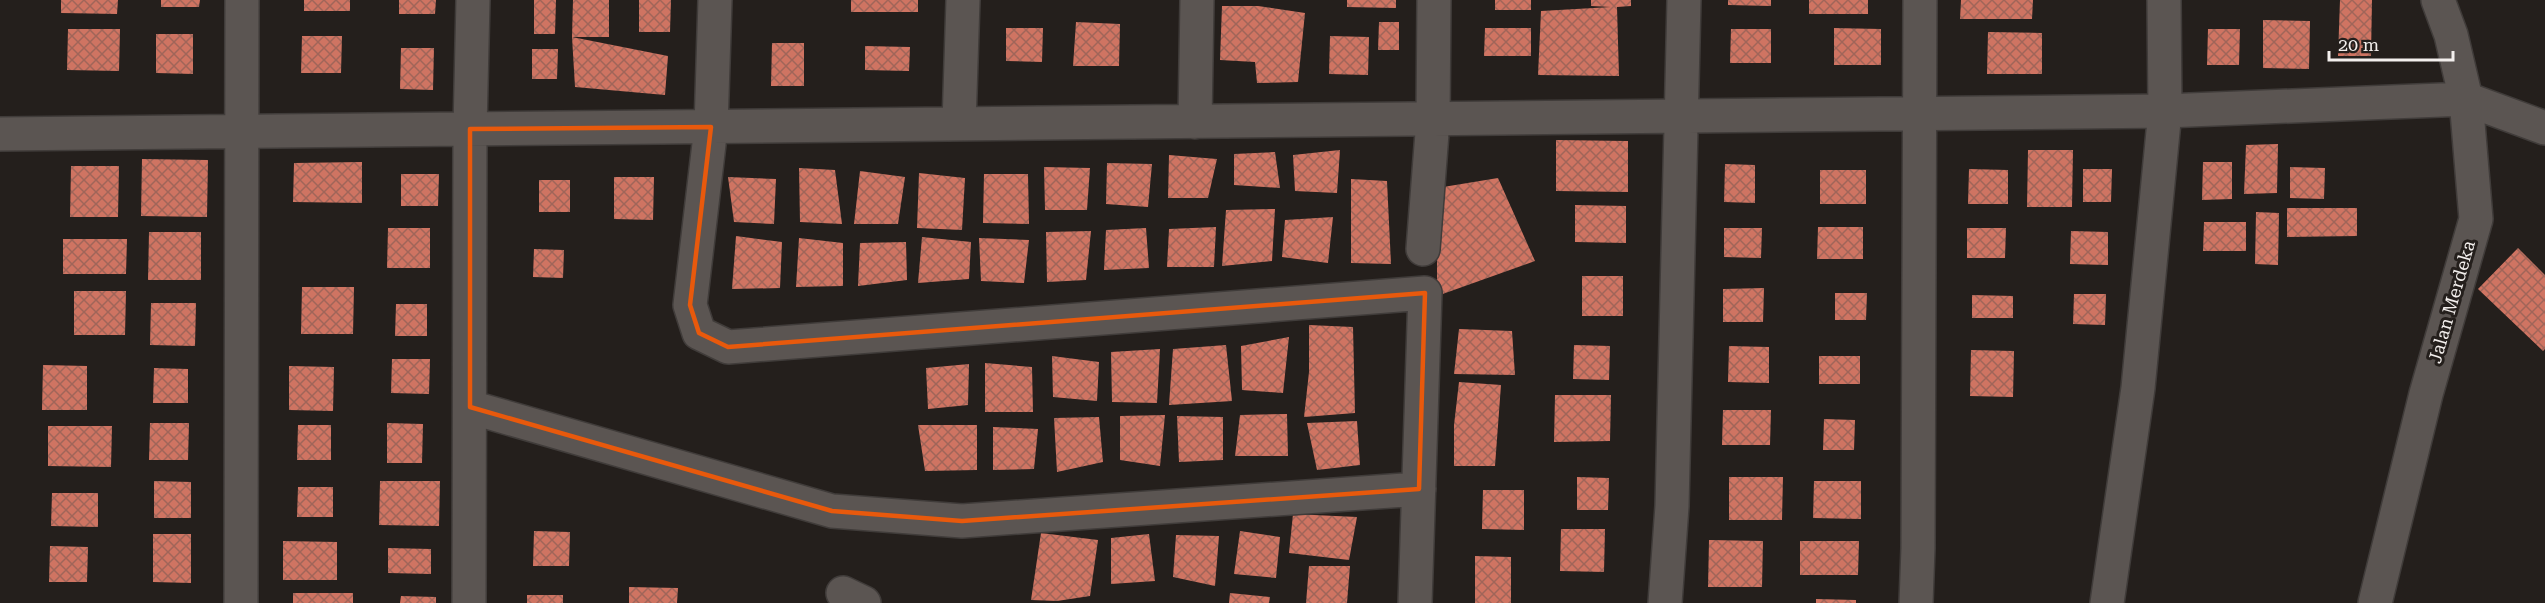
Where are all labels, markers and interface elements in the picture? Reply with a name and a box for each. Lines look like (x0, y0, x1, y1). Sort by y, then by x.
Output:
scale bar (2329, 24, 2454, 62)
text: 20 m (2338, 34, 2379, 55)
street label: Jalan Merdeka (2424, 238, 2479, 366)

